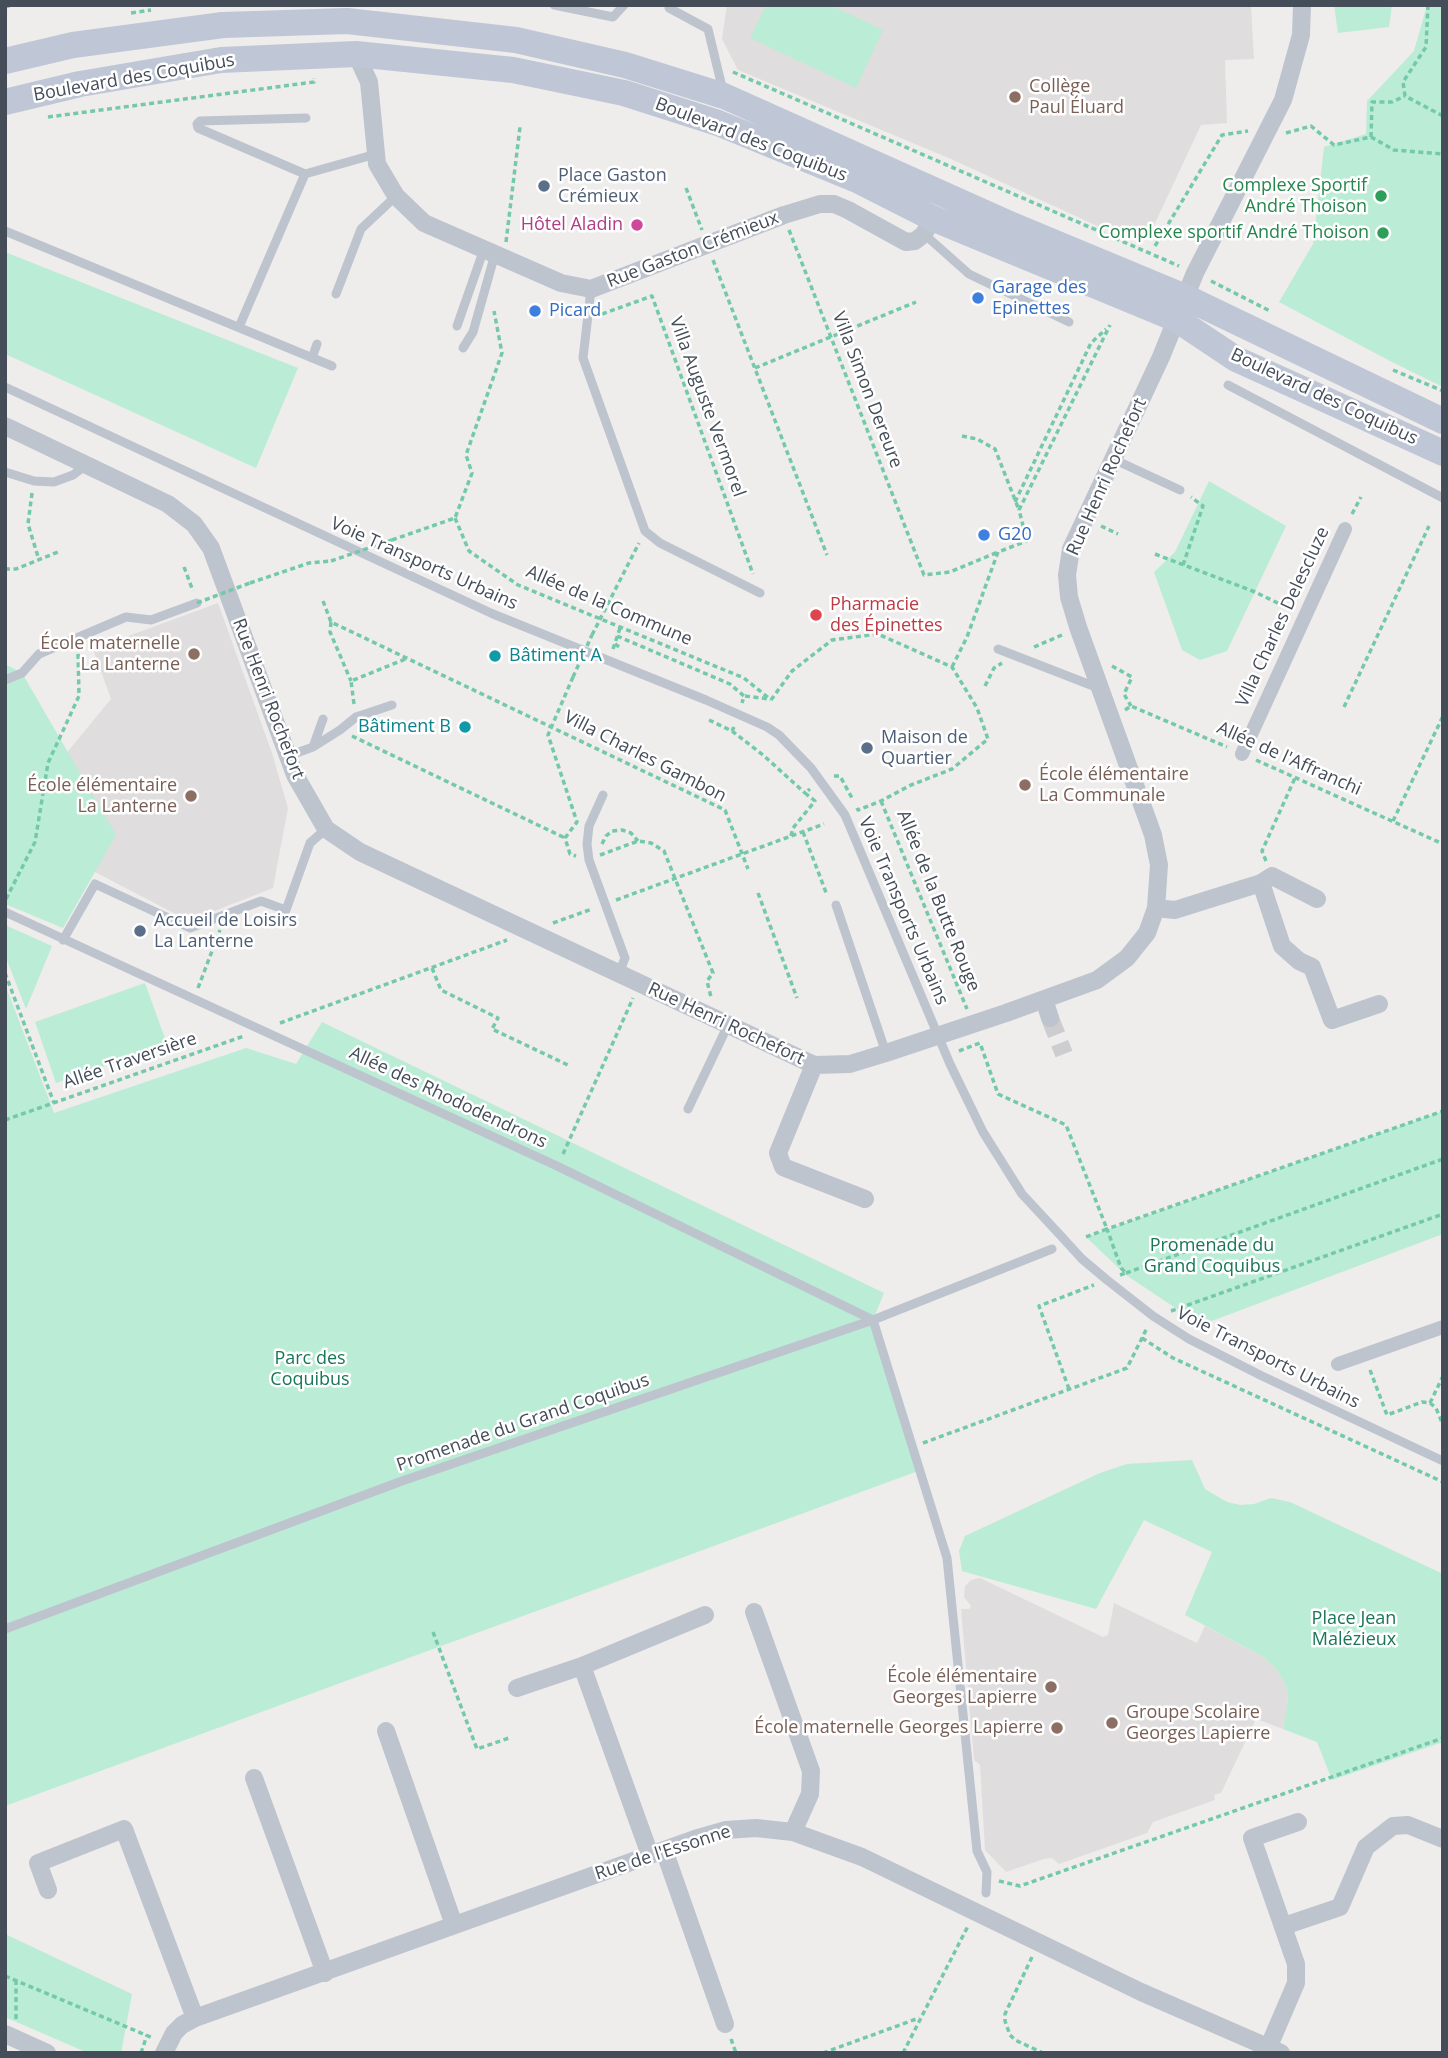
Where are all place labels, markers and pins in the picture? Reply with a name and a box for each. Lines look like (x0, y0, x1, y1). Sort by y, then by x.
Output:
place label: Collège Paul Éluard (1029, 76, 1124, 119)
marker: Collège Paul Éluard (1007, 89, 1023, 105)
place label: Place Gaston Crémieux (558, 165, 667, 208)
place label: Complexe Sportif André Thoison (1222, 175, 1367, 218)
marker: Place Gaston Crémieux (536, 178, 552, 194)
marker: Complexe Sportif André Thoison (1373, 188, 1389, 204)
place label: Hôtel Aladin (521, 214, 623, 236)
marker: Hôtel Aladin (629, 217, 645, 233)
place label: Complexe sportif André Thoison (1098, 222, 1369, 244)
marker: Complexe sportif André Thoison (1375, 225, 1391, 241)
place label: Garage des Epinettes (992, 277, 1087, 320)
marker: Garage des Epinettes (970, 290, 986, 306)
place label: Picard (549, 300, 601, 322)
marker: Picard (527, 303, 543, 319)
place label: G20 (998, 524, 1032, 546)
marker: G20 (976, 527, 992, 543)
place label: Pharmacie des Épinettes (830, 594, 943, 636)
marker: Pharmacie des Épinettes (808, 607, 824, 623)
place label: École maternelle La Lanterne (40, 633, 180, 676)
place label: Bâtiment A (509, 645, 602, 667)
marker: École maternelle La Lanterne (186, 646, 202, 662)
marker: Bâtiment A (487, 648, 503, 664)
place label: Bâtiment B (358, 716, 451, 738)
marker: Bâtiment B (457, 719, 473, 735)
place label: Maison de Quartier (881, 727, 968, 770)
marker: Maison de Quartier (859, 740, 875, 756)
place label: École élémentaire La Communale (1039, 764, 1189, 806)
place label: École élémentaire La Lanterne (27, 775, 177, 818)
marker: École élémentaire La Communale (1017, 777, 1033, 793)
marker: École élémentaire La Lanterne (183, 788, 199, 804)
place label: Accueil de Loisirs La Lanterne (154, 910, 297, 953)
marker: Accueil de Loisirs La Lanterne (132, 923, 148, 939)
place label: École élémentaire Georges Lapierre (887, 1666, 1037, 1708)
marker: École élémentaire Georges Lapierre (1043, 1679, 1059, 1695)
place label: Groupe Scolaire Georges Lapierre (1126, 1702, 1270, 1744)
marker: Groupe Scolaire Georges Lapierre (1104, 1715, 1120, 1731)
place label: École maternelle Georges Lapierre (754, 1717, 1043, 1739)
marker: École maternelle Georges Lapierre (1049, 1720, 1065, 1736)

